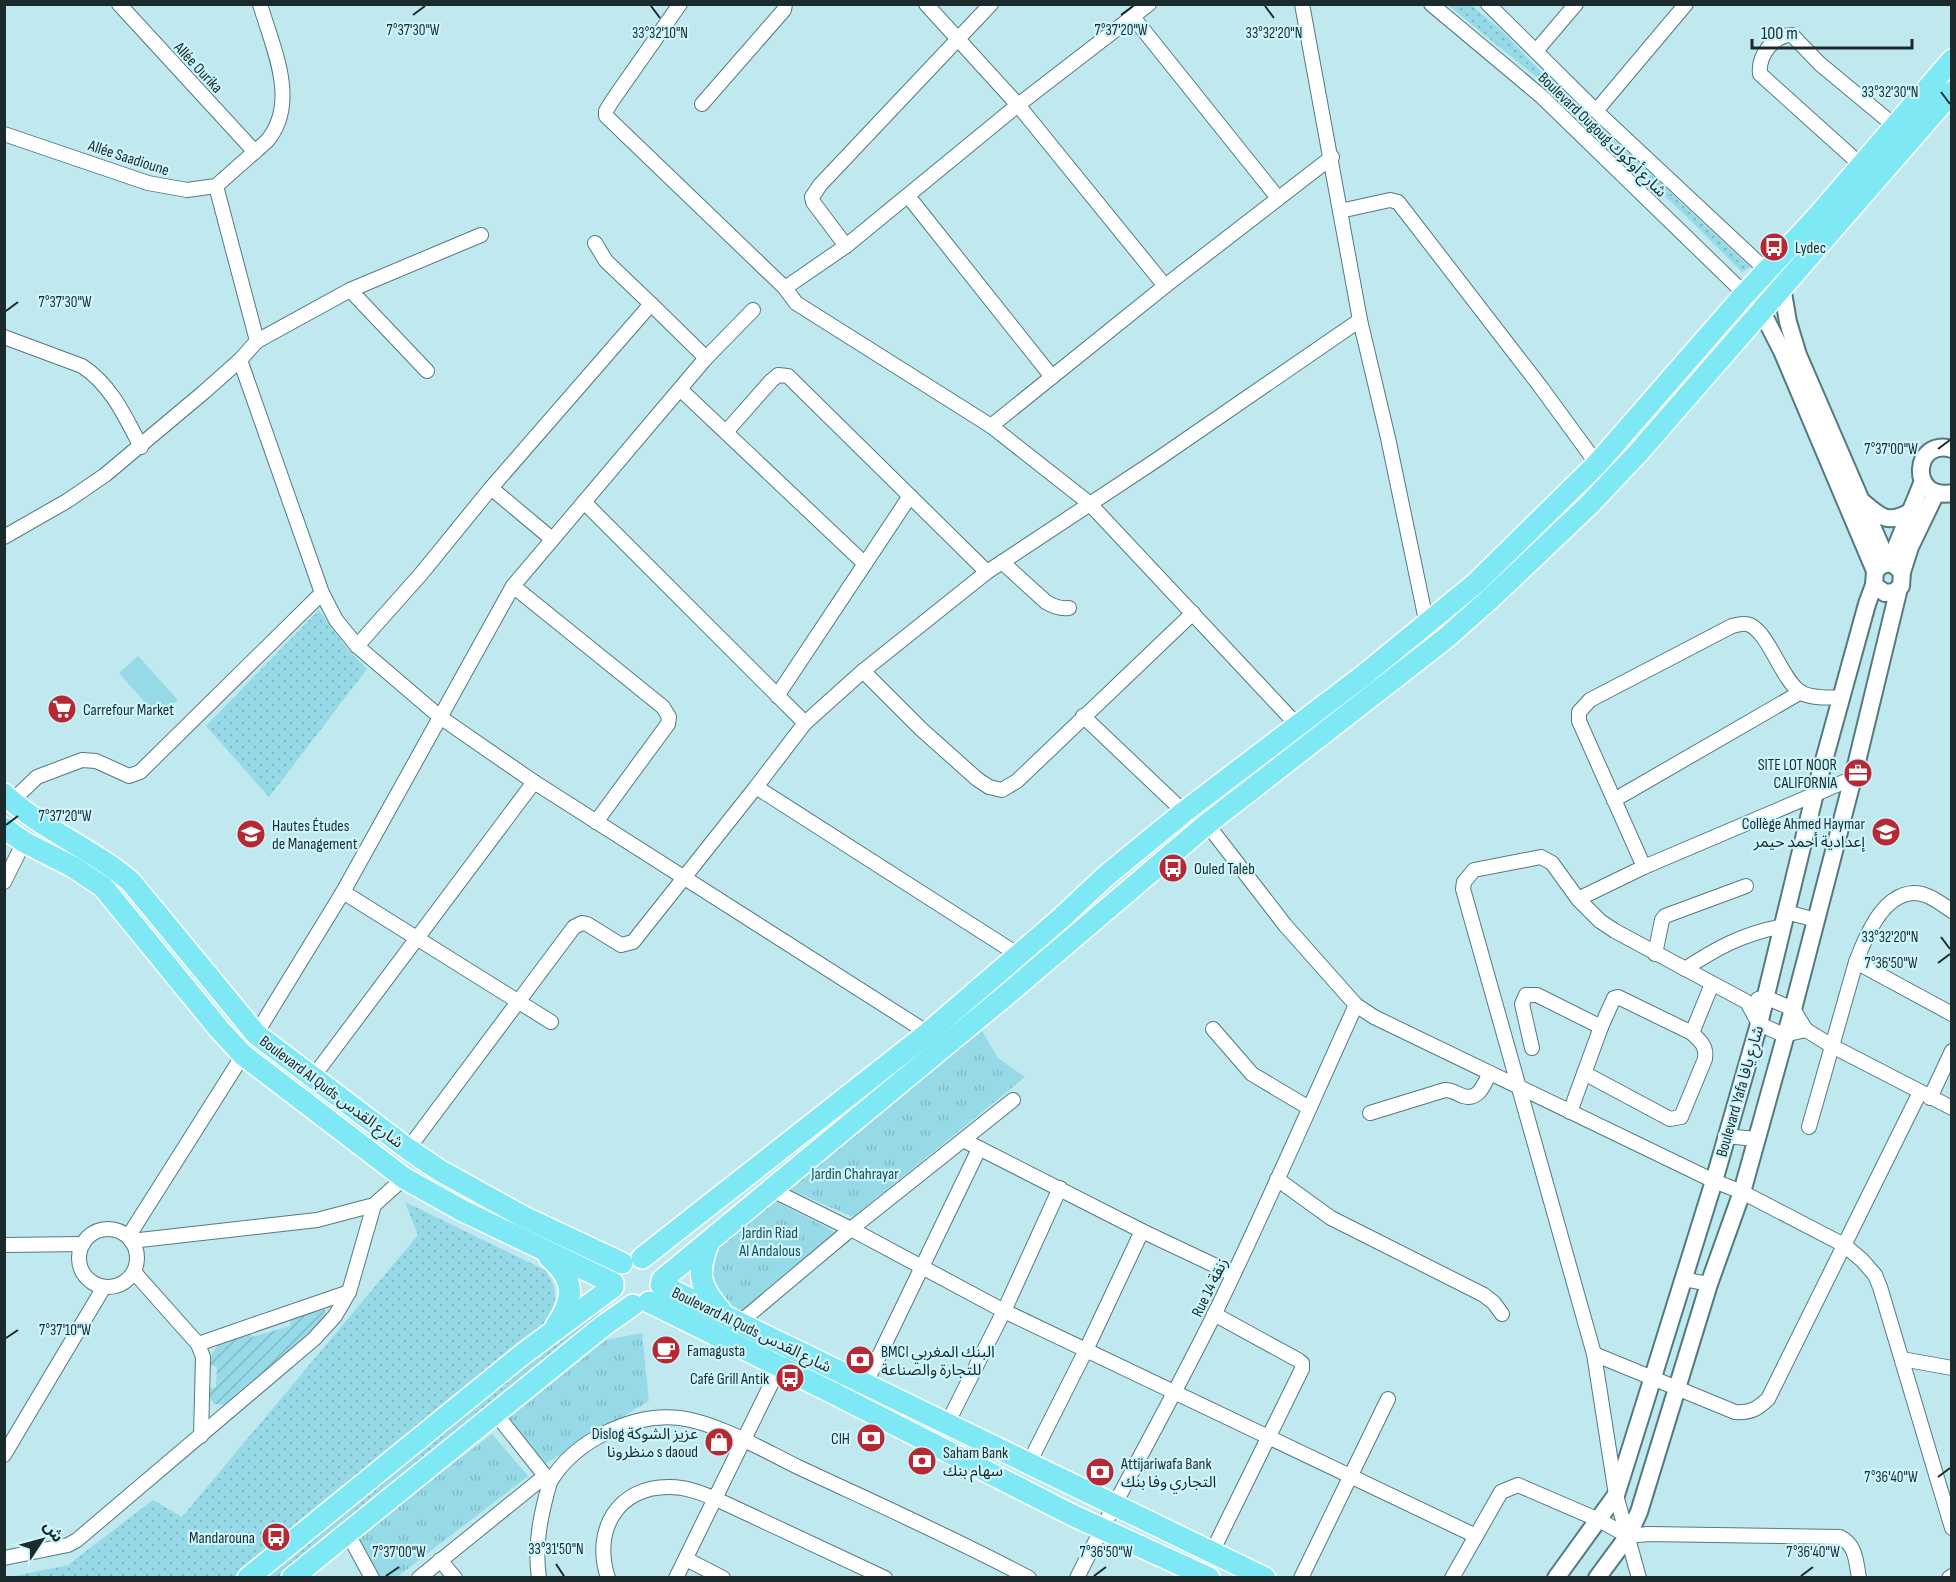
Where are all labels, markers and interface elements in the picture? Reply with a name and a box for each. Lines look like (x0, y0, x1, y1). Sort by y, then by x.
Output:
scale bar (1752, 12, 1912, 50)
text: 7°37'30"W (386, 21, 440, 40)
text: 7°37'20"W (1094, 21, 1148, 40)
text: 100 m (1761, 23, 1798, 44)
text: 33°32'10"N (632, 24, 688, 43)
text: 33°32'20"N (1246, 24, 1302, 43)
street label: Allée Ourika (169, 38, 226, 97)
street label: Boulevard Ougoug شارع أوكوك (1532, 68, 1671, 203)
text: 33°32'30"N (1862, 83, 1918, 102)
street label: Allée Saadioune (85, 136, 171, 180)
bus stop icon: Lydec (1758, 231, 1790, 263)
place label: Lydec (1795, 239, 1826, 258)
text: 7°37'30"W (38, 293, 92, 312)
text: 7°37'00"W (1864, 440, 1918, 459)
supermarket icon: Carrefour Market (46, 693, 78, 725)
place label: Carrefour Market (83, 701, 174, 720)
place label: SITE LOT NOOR CALIFORNIA (1758, 756, 1837, 793)
office icon: SITE LOT NOOR CALIFORNIA (1842, 757, 1874, 789)
text: 7°37'20"W (38, 807, 92, 826)
place label: Collège Ahmed Haymar إعدادية أحمد حيمر (1742, 815, 1866, 852)
school or university icon: Collège Ahmed Haymar إعدادية أحمد حيمر (1870, 816, 1902, 848)
place label: Hautes Études de Management (272, 817, 358, 854)
school or university icon: Hautes Études de Management (235, 818, 267, 850)
bus stop icon: Ouled Taleb (1157, 852, 1189, 884)
place label: Ouled Taleb (1194, 860, 1255, 879)
text: 33°32'20"N (1862, 928, 1918, 947)
text: 7°36'50"W (1864, 954, 1918, 973)
street label: Boulevard Yafa شارع يافا (1713, 1024, 1770, 1160)
street label: Boulevard Al Quds شارع القدس (254, 1032, 407, 1154)
park label: Jardin Chahrayar (810, 1165, 899, 1184)
park label: Jardin Riad Al Andalous (738, 1224, 801, 1261)
street label: Rue 14 زنقة (1188, 1255, 1233, 1320)
street label: Boulevard Al Quds شارع القدس (668, 1283, 834, 1379)
text: 7°37'10"W (39, 1321, 91, 1340)
cafe icon: Famagusta (650, 1334, 682, 1366)
place label: Famagusta (687, 1342, 745, 1361)
place label: BMCI البنك المغربي للتجارة والصناعة (881, 1343, 995, 1380)
bank icon: BMCI البنك المغربي للتجارة والصناعة (844, 1344, 876, 1376)
bus stop icon: Café Grill Antik (774, 1362, 806, 1394)
place label: Café Grill Antik (690, 1370, 769, 1389)
bank icon: CIH (855, 1422, 887, 1454)
place label: Dislog عزيز الشوكة منظرونا s daoud (592, 1425, 698, 1462)
shop icon: Dislog عزيز الشوكة منظرونا s daoud (703, 1426, 735, 1458)
place label: CIH (831, 1430, 850, 1449)
place label: Saham Bank سهام بنك (943, 1444, 1008, 1483)
bank icon: Saham Bank سهام بنك (906, 1445, 938, 1477)
place label: Attijariwafa Bank التجاري وفا بنك (1120, 1455, 1216, 1494)
bank icon: Attijariwafa Bank التجاري وفا بنك (1084, 1456, 1116, 1488)
text: 7°36'40"W (1864, 1468, 1918, 1487)
north arrow (12, 1510, 72, 1570)
text: ش (39, 1518, 67, 1547)
bus stop icon: Mandarouna (260, 1521, 292, 1553)
place label: Mandarouna (189, 1529, 255, 1548)
text: 33°31'50"N (528, 1540, 584, 1559)
text: 7°37'00"W (372, 1543, 426, 1562)
text: 7°36'50"W (1079, 1543, 1133, 1562)
text: 7°36'40"W (1786, 1543, 1840, 1562)

